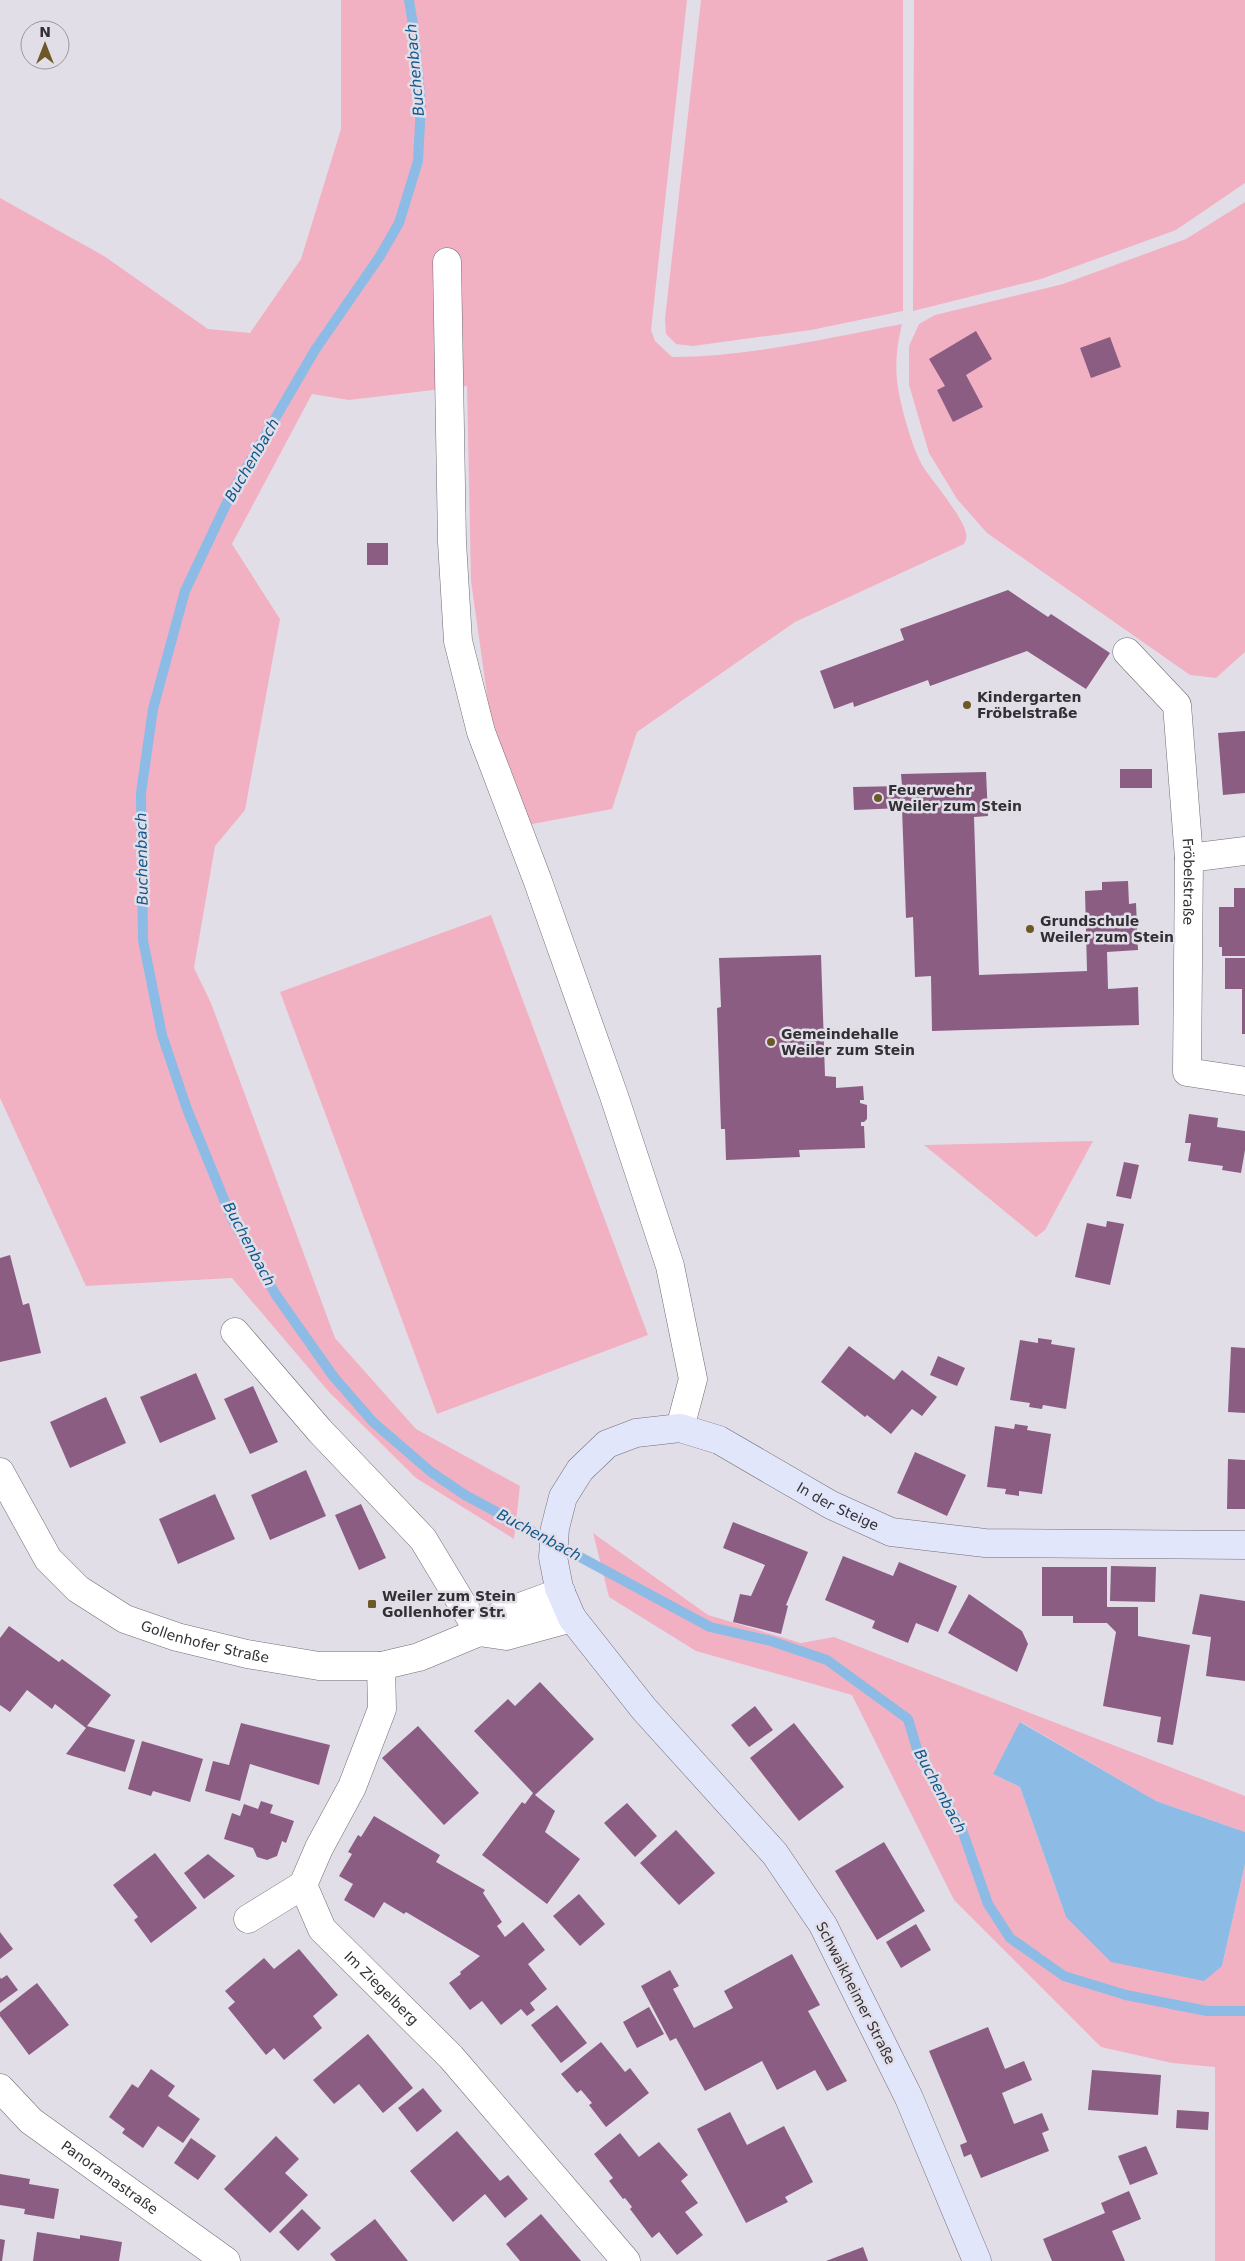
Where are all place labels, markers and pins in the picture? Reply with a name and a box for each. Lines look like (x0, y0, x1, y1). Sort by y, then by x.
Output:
place label: Kindergarten Fröbelstraße (977, 689, 1082, 721)
marker: Kindergarten Fröbelstraße (961, 699, 973, 711)
place label: Feuerwehr Weiler zum Stein (888, 782, 1022, 814)
marker: Feuerwehr Weiler zum Stein (872, 792, 884, 804)
place label: Grundschule Weiler zum Stein (1040, 913, 1174, 945)
marker: Grundschule Weiler zum Stein (1024, 923, 1036, 935)
place label: Gemeindehalle Weiler zum Stein (781, 1026, 915, 1058)
marker: Gemeindehalle Weiler zum Stein (765, 1036, 777, 1048)
place label: Weiler zum Stein Gollenhofer Str. (382, 1588, 516, 1620)
marker: Weiler zum Stein Gollenhofer Str. (366, 1598, 378, 1610)

